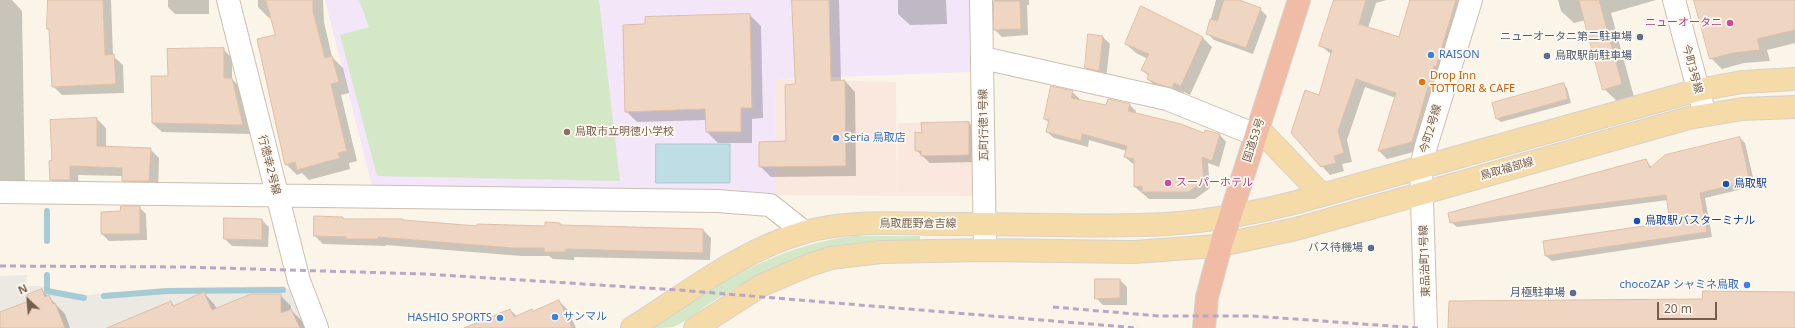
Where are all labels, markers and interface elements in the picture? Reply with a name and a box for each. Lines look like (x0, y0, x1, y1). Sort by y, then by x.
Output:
place label: ニューオータニ (1645, 16, 1722, 30)
marker: ニューオータニ (1725, 18, 1735, 28)
place label: ニューオータニ第二駐車場 (1500, 30, 1632, 44)
marker: ニューオータニ第二駐車場 (1635, 32, 1645, 42)
street label: 今町3号線 (1679, 43, 1705, 95)
place label: RAISON (1439, 48, 1480, 62)
place label: 鳥取駅前駐車場 (1555, 49, 1632, 63)
marker: RAISON (1426, 50, 1436, 60)
marker: 鳥取駅前駐車場 (1542, 51, 1552, 61)
place label: Drop Inn TOTTORI & CAFE (1430, 69, 1515, 95)
marker: Drop Inn TOTTORI & CAFE (1417, 77, 1427, 87)
street label: 瓦町行徳1号線 (977, 89, 991, 161)
street label: 今町2号線 (1418, 103, 1444, 155)
street label: 国道53号 (1241, 116, 1267, 164)
place label: 鳥取市立明徳小学校 (575, 125, 674, 139)
marker: 鳥取市立明徳小学校 (562, 127, 572, 137)
place label: Seria 鳥取店 (844, 131, 906, 145)
marker: Seria 鳥取店 (831, 133, 841, 143)
street label: 行徳幸2号線 (255, 134, 283, 196)
street label: 鳥取福部線 (1479, 155, 1535, 183)
place label: スーパーホテル (1176, 176, 1253, 190)
place label: 鳥取駅 (1734, 177, 1767, 191)
marker: スーパーホテル (1163, 178, 1173, 188)
marker: 鳥取駅 (1721, 179, 1731, 189)
place label: 鳥取駅バスターミナル (1645, 214, 1755, 228)
marker: 鳥取駅バスターミナル (1632, 216, 1642, 226)
street label: 鳥取鹿野倉吉線 (880, 217, 956, 231)
street label: 東品治町1号線 (1417, 225, 1433, 297)
place label: バス待機場 (1308, 241, 1363, 255)
marker: バス待機場 (1366, 243, 1376, 253)
place label: chocoZAP シャミネ鳥取 (1619, 278, 1739, 292)
north arrow (8, 280, 48, 320)
text: N (15, 280, 30, 297)
marker: chocoZAP シャミネ鳥取 (1742, 280, 1752, 290)
place label: 月極駐車場 (1510, 286, 1565, 300)
marker: 月極駐車場 (1568, 288, 1578, 298)
scale bar (1659, 294, 1719, 320)
text: 20 m (1664, 300, 1692, 317)
place label: サンマル (563, 310, 607, 324)
place label: HASHIO SPORTS (407, 311, 492, 325)
marker: サンマル (550, 312, 560, 322)
marker: HASHIO SPORTS (495, 313, 505, 323)

